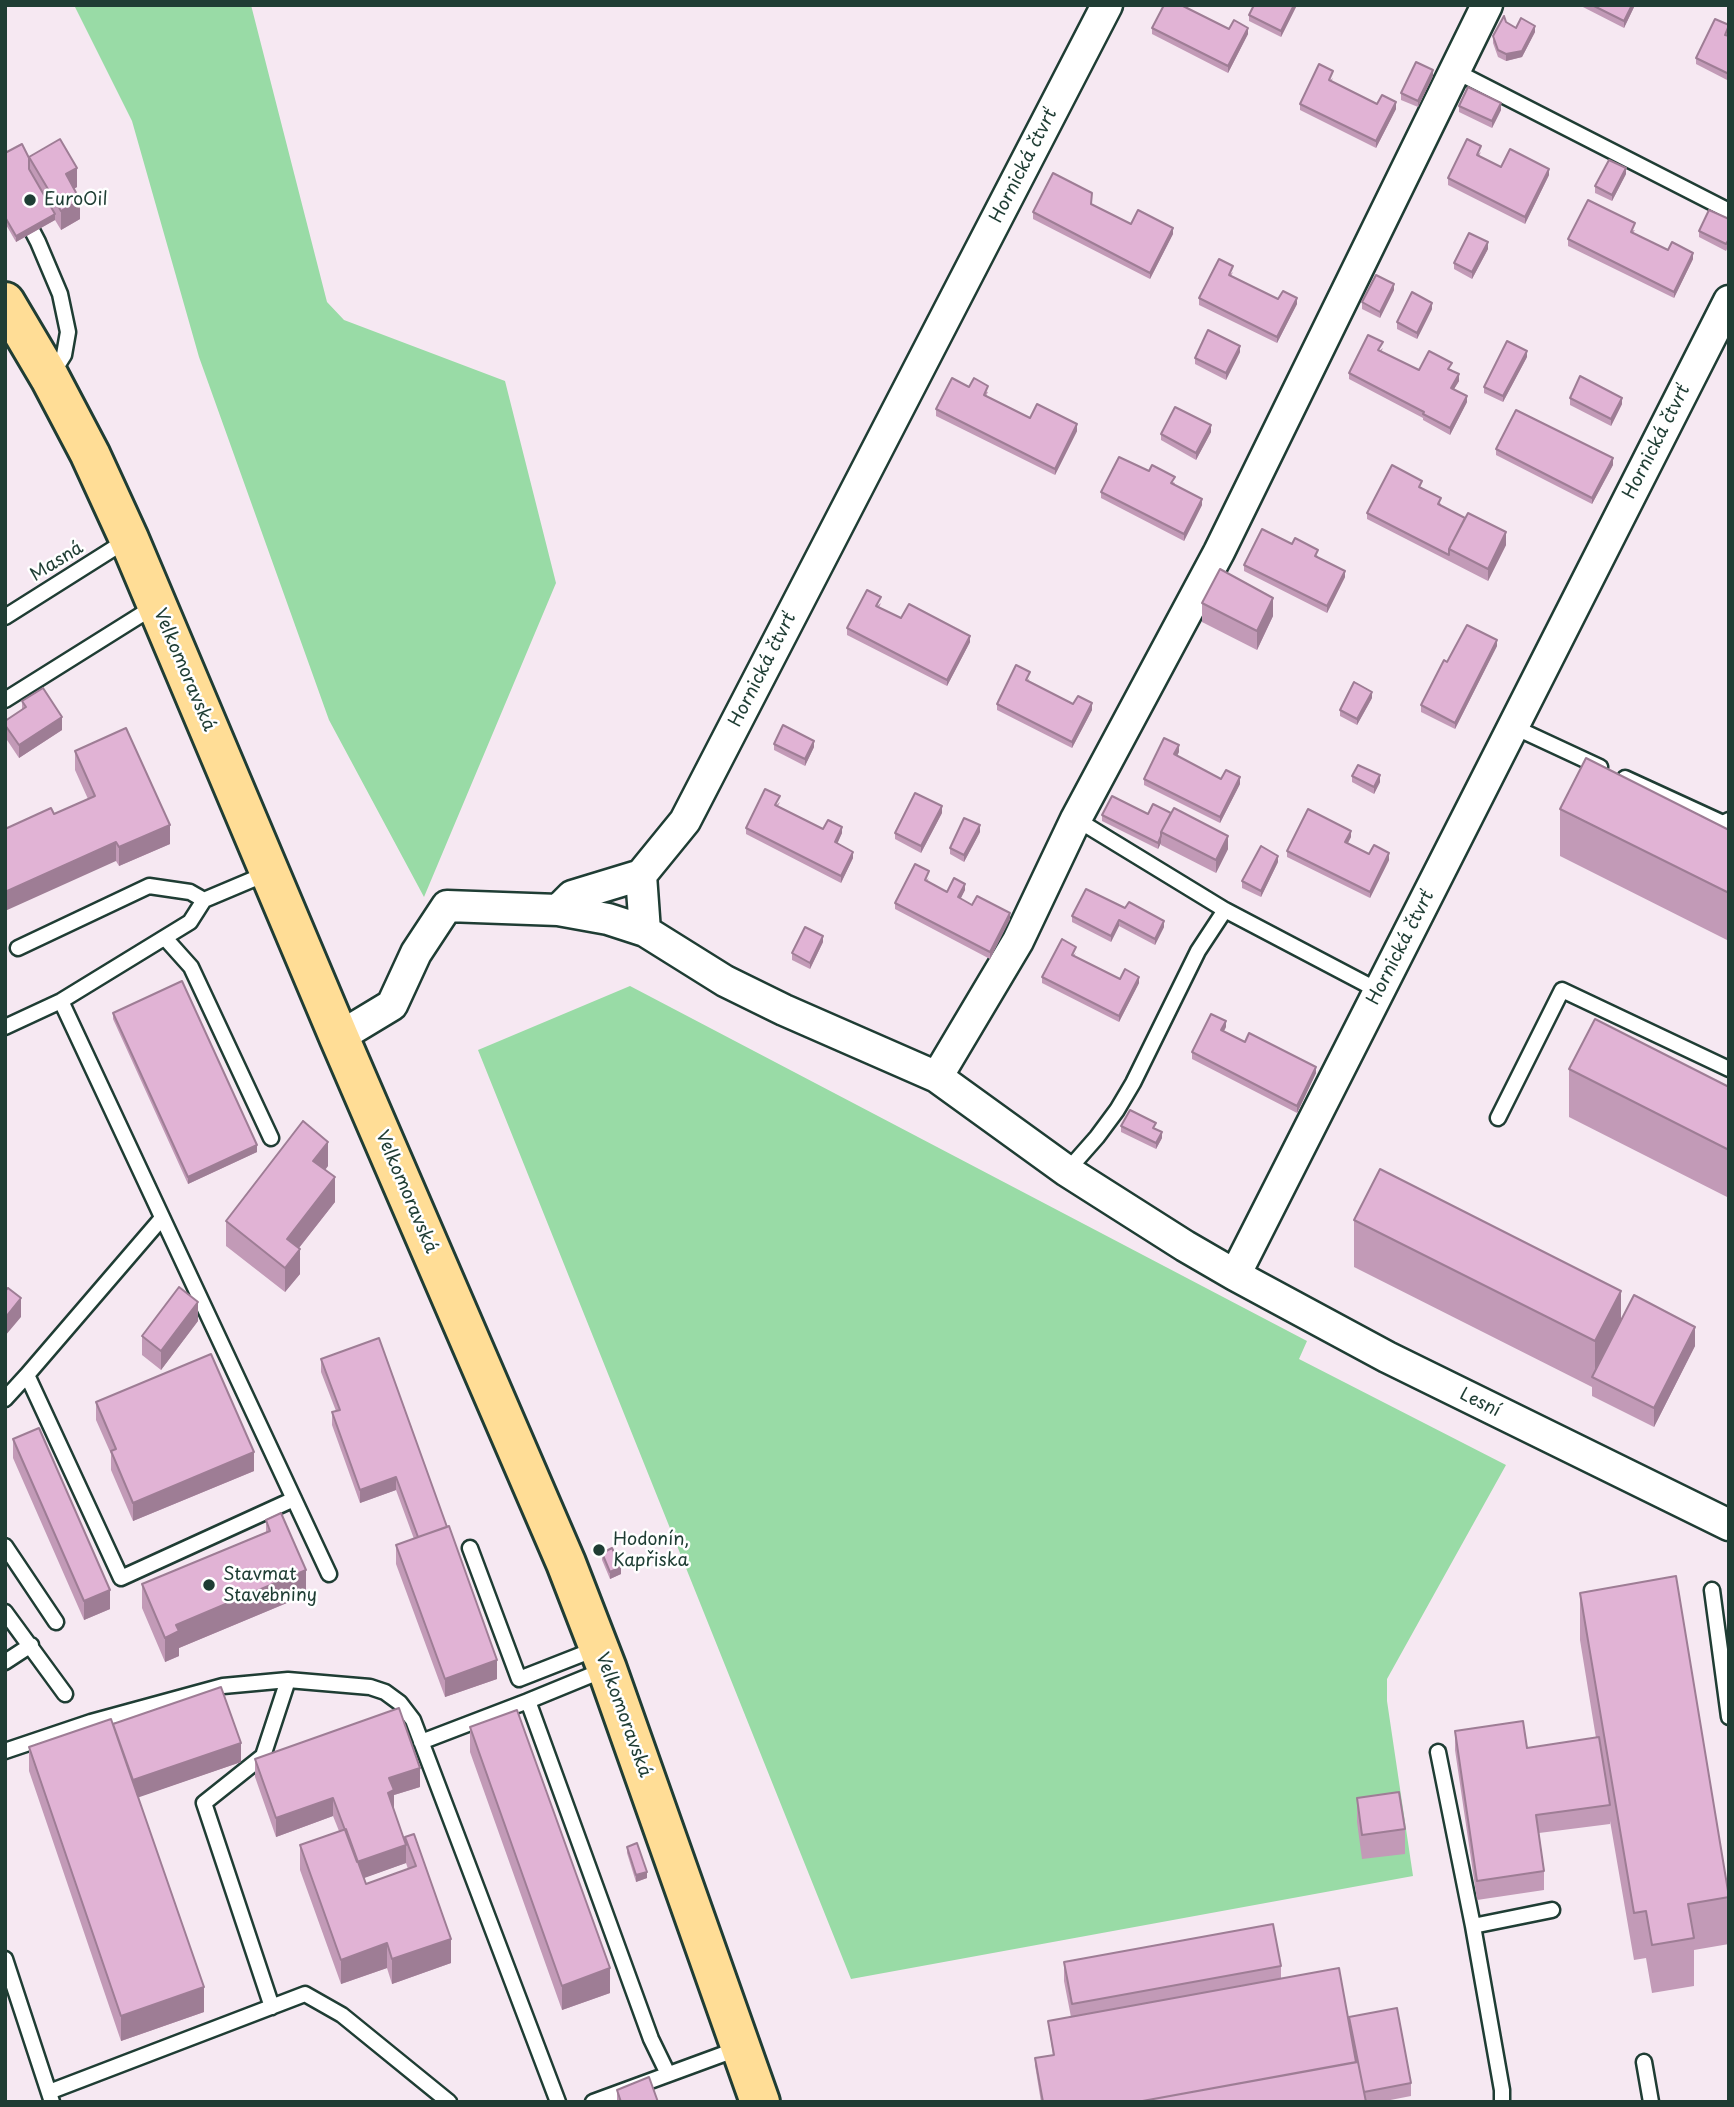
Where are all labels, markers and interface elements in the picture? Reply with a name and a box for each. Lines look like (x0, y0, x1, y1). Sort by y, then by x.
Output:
street label: Hornická čtvrť (986, 105, 1062, 227)
place label: EuroOil (44, 189, 108, 211)
marker: EuroOil (22, 192, 38, 208)
street label: Hornická čtvrť (1619, 381, 1695, 503)
street label: Masná (27, 537, 87, 587)
street label: Velkomoravská (148, 605, 220, 735)
street label: Hornická čtvrť (725, 609, 801, 731)
street label: Hornická čtvrť (1363, 887, 1439, 1009)
street label: Velkomoravská (370, 1127, 442, 1257)
street label: Lesní (1456, 1384, 1504, 1422)
place label: Hodonín, Kapřiska (613, 1529, 689, 1572)
marker: Hodonín, Kapřiska (591, 1542, 607, 1558)
place label: Stavmat Stavebniny (223, 1564, 317, 1606)
marker: Stavmat Stavebniny (201, 1577, 217, 1593)
street label: Velkomoravská (590, 1650, 656, 1780)

